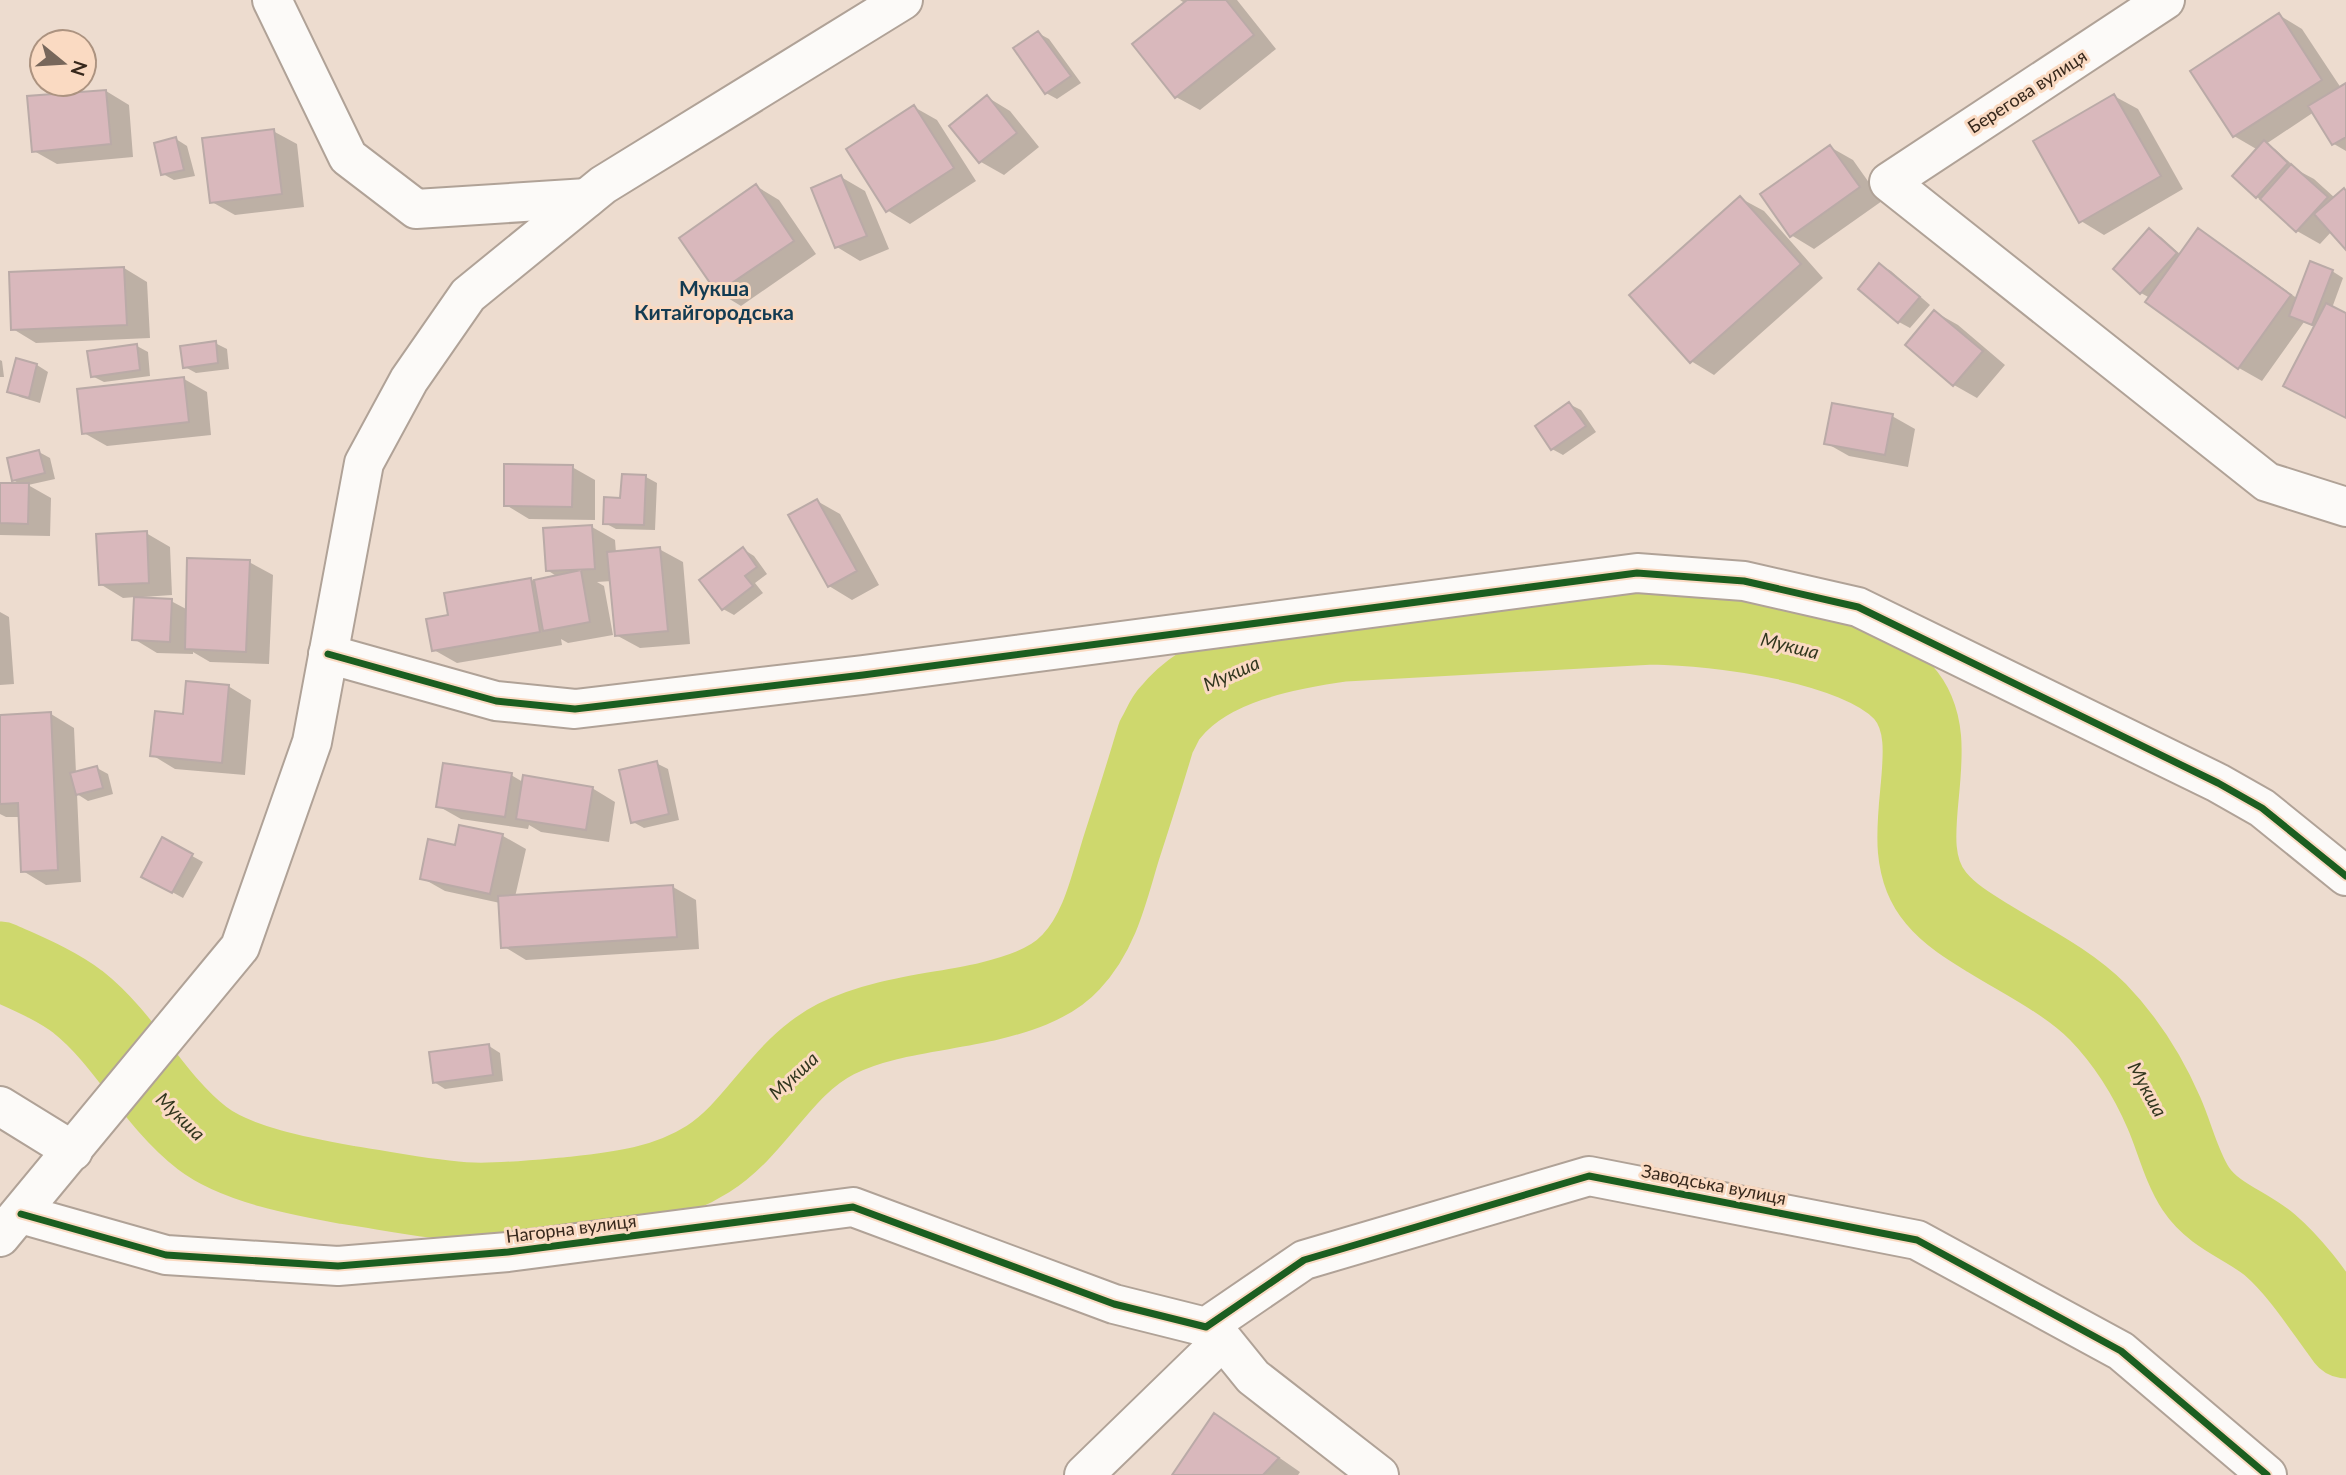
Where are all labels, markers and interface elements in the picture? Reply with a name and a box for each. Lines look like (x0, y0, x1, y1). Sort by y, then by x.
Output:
north arrow (28, 28, 98, 98)
street label: Берегова вулиця (1963, 44, 2091, 138)
text: N (66, 58, 93, 79)
district label: Мукша Китайгородська (634, 275, 794, 324)
water label: Мукша (1759, 627, 1821, 663)
water label: Мукша (1199, 650, 1263, 696)
water label: Мукша (764, 1046, 822, 1104)
water label: Мукша (2124, 1058, 2172, 1120)
water label: Мукша (152, 1087, 210, 1145)
street label: Заводська вулиця (1640, 1159, 1788, 1209)
street label: Нагорна вулиця (505, 1209, 637, 1247)

